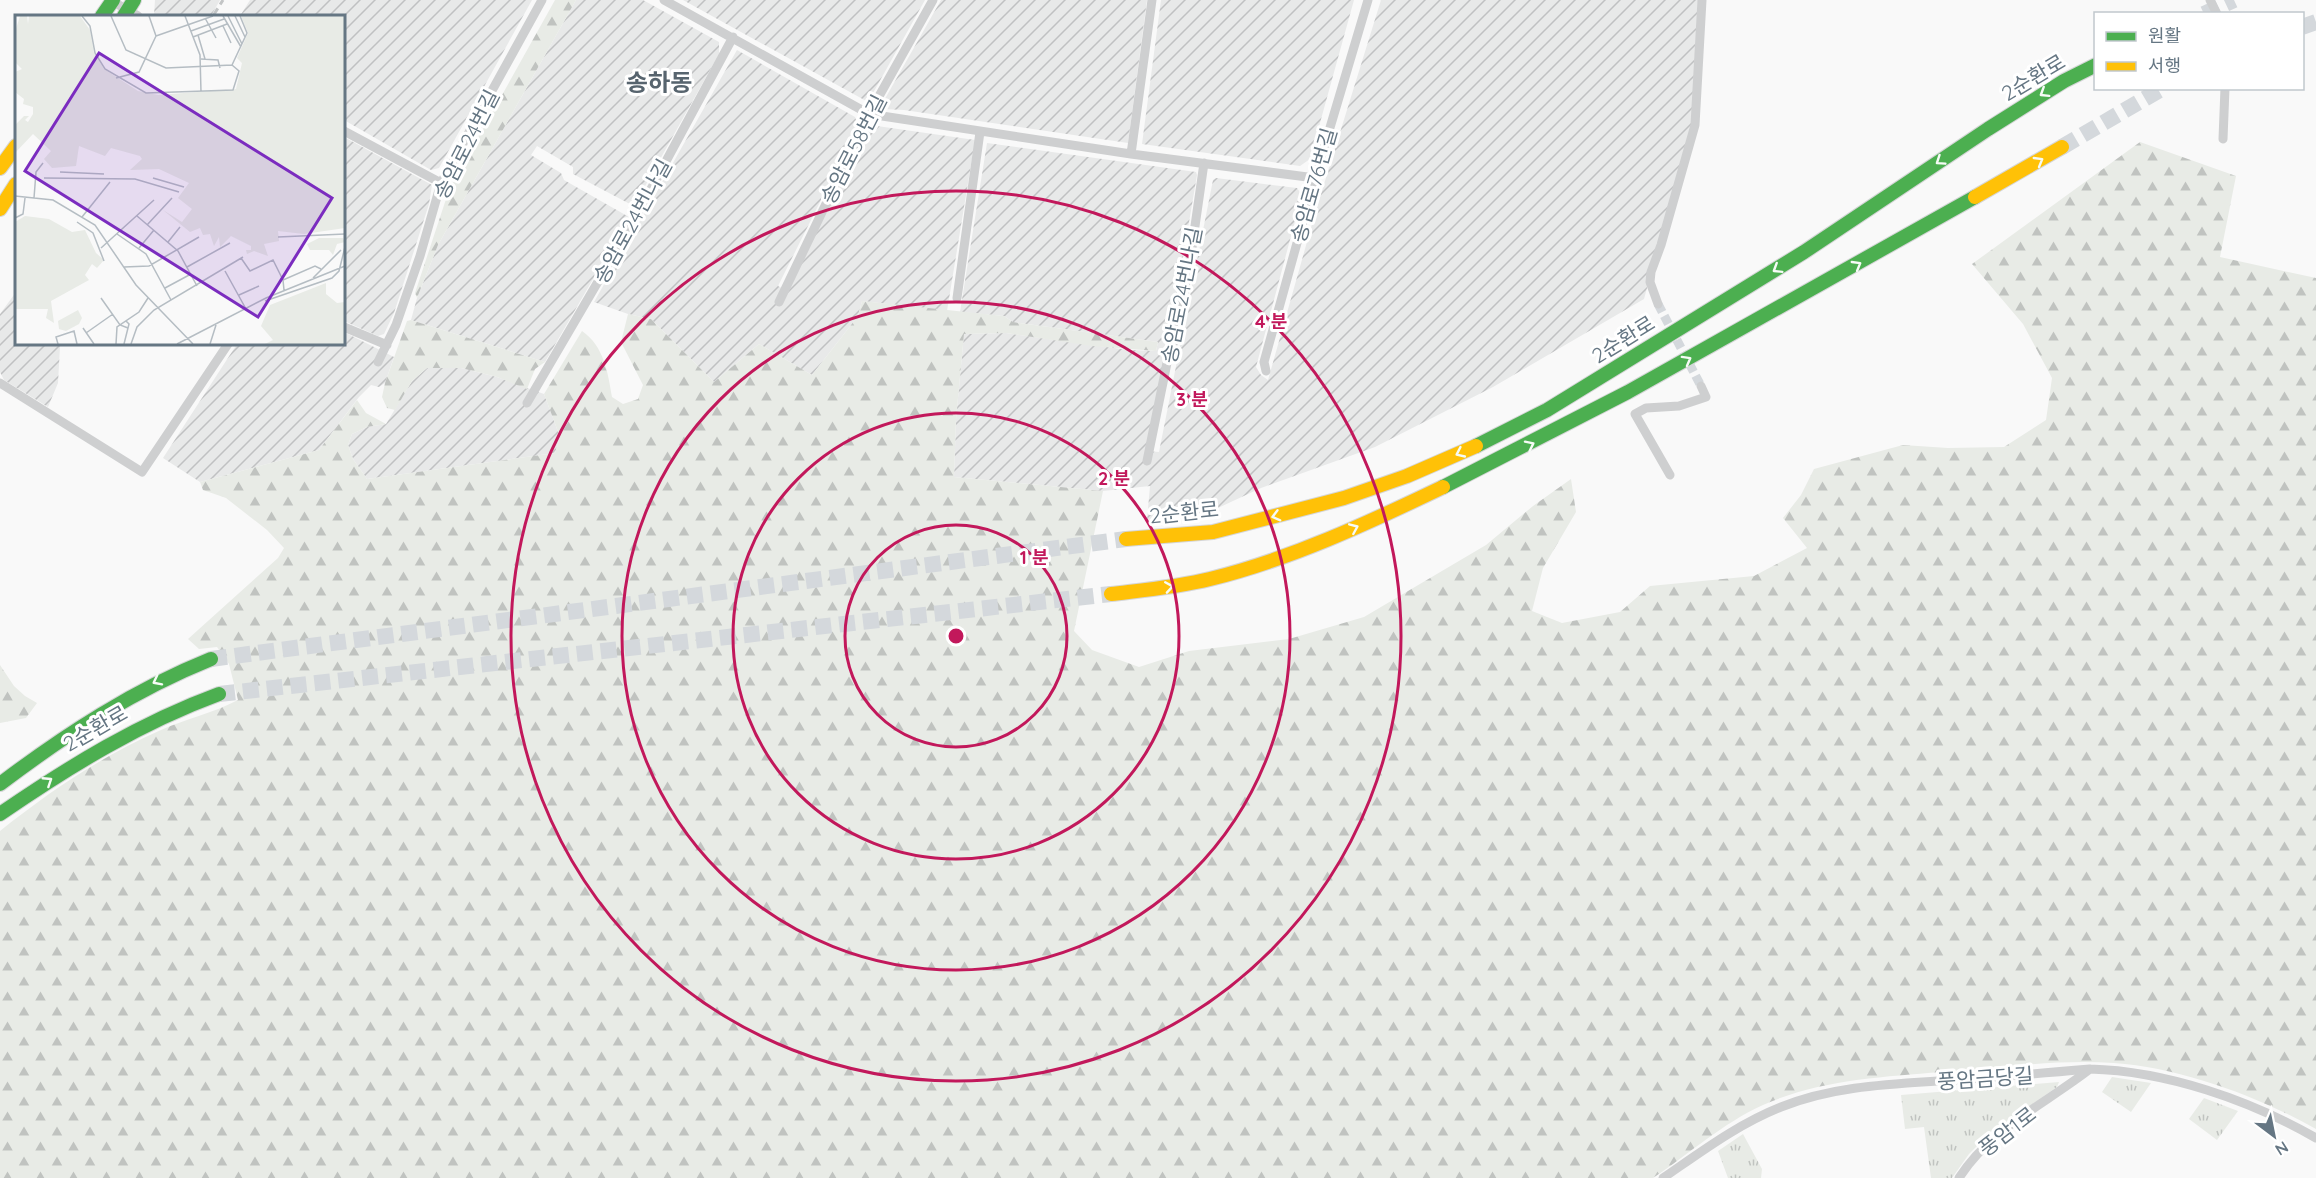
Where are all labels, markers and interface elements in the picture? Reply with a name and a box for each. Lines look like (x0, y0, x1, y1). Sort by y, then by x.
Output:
legend (2094, 12, 2304, 90)
inset map (15, 15, 345, 345)
text: 원활 (2148, 24, 2181, 47)
street label: 2순환로 (1996, 48, 2070, 106)
text: 서행 (2148, 54, 2181, 77)
district label: 송하동 (626, 67, 692, 97)
street label: 송암로24번길 (427, 85, 505, 203)
one-way arrow (2040, 86, 2051, 97)
street label: 송암로58번길 (814, 90, 892, 208)
street label: 송암로76번길 (1284, 125, 1342, 245)
street label: 송암로24번나길 (587, 154, 677, 288)
one-way arrow (1935, 154, 1946, 165)
one-way arrow (2033, 156, 2043, 168)
street label: 송암로24번나길 (1155, 225, 1207, 365)
one-way arrow (1773, 261, 1783, 273)
one-way arrow (1851, 261, 1861, 272)
text: 4 분 (1255, 310, 1288, 333)
street label: 2순환로 (1587, 310, 1659, 368)
one-way arrow (1680, 356, 1691, 367)
text: 3 분 (1176, 388, 1208, 411)
one-way arrow (1524, 441, 1535, 452)
one-way arrow (1456, 446, 1467, 458)
text: 2 분 (1098, 467, 1130, 490)
street label: 2순환로 (1148, 495, 1220, 529)
one-way arrow (1271, 509, 1282, 521)
one-way arrow (1347, 523, 1358, 535)
text: 1 분 (1020, 546, 1049, 569)
one-way arrow (1164, 582, 1173, 594)
centre of rings (946, 626, 966, 646)
one-way arrow (153, 674, 164, 686)
street label: 2순환로 (58, 699, 132, 757)
one-way arrow (41, 777, 52, 788)
street label: 풍암금당길 (1936, 1062, 2034, 1094)
street label: 풍암1로 (1973, 1101, 2041, 1161)
north arrow (2244, 1106, 2304, 1166)
text: N (2272, 1137, 2292, 1160)

